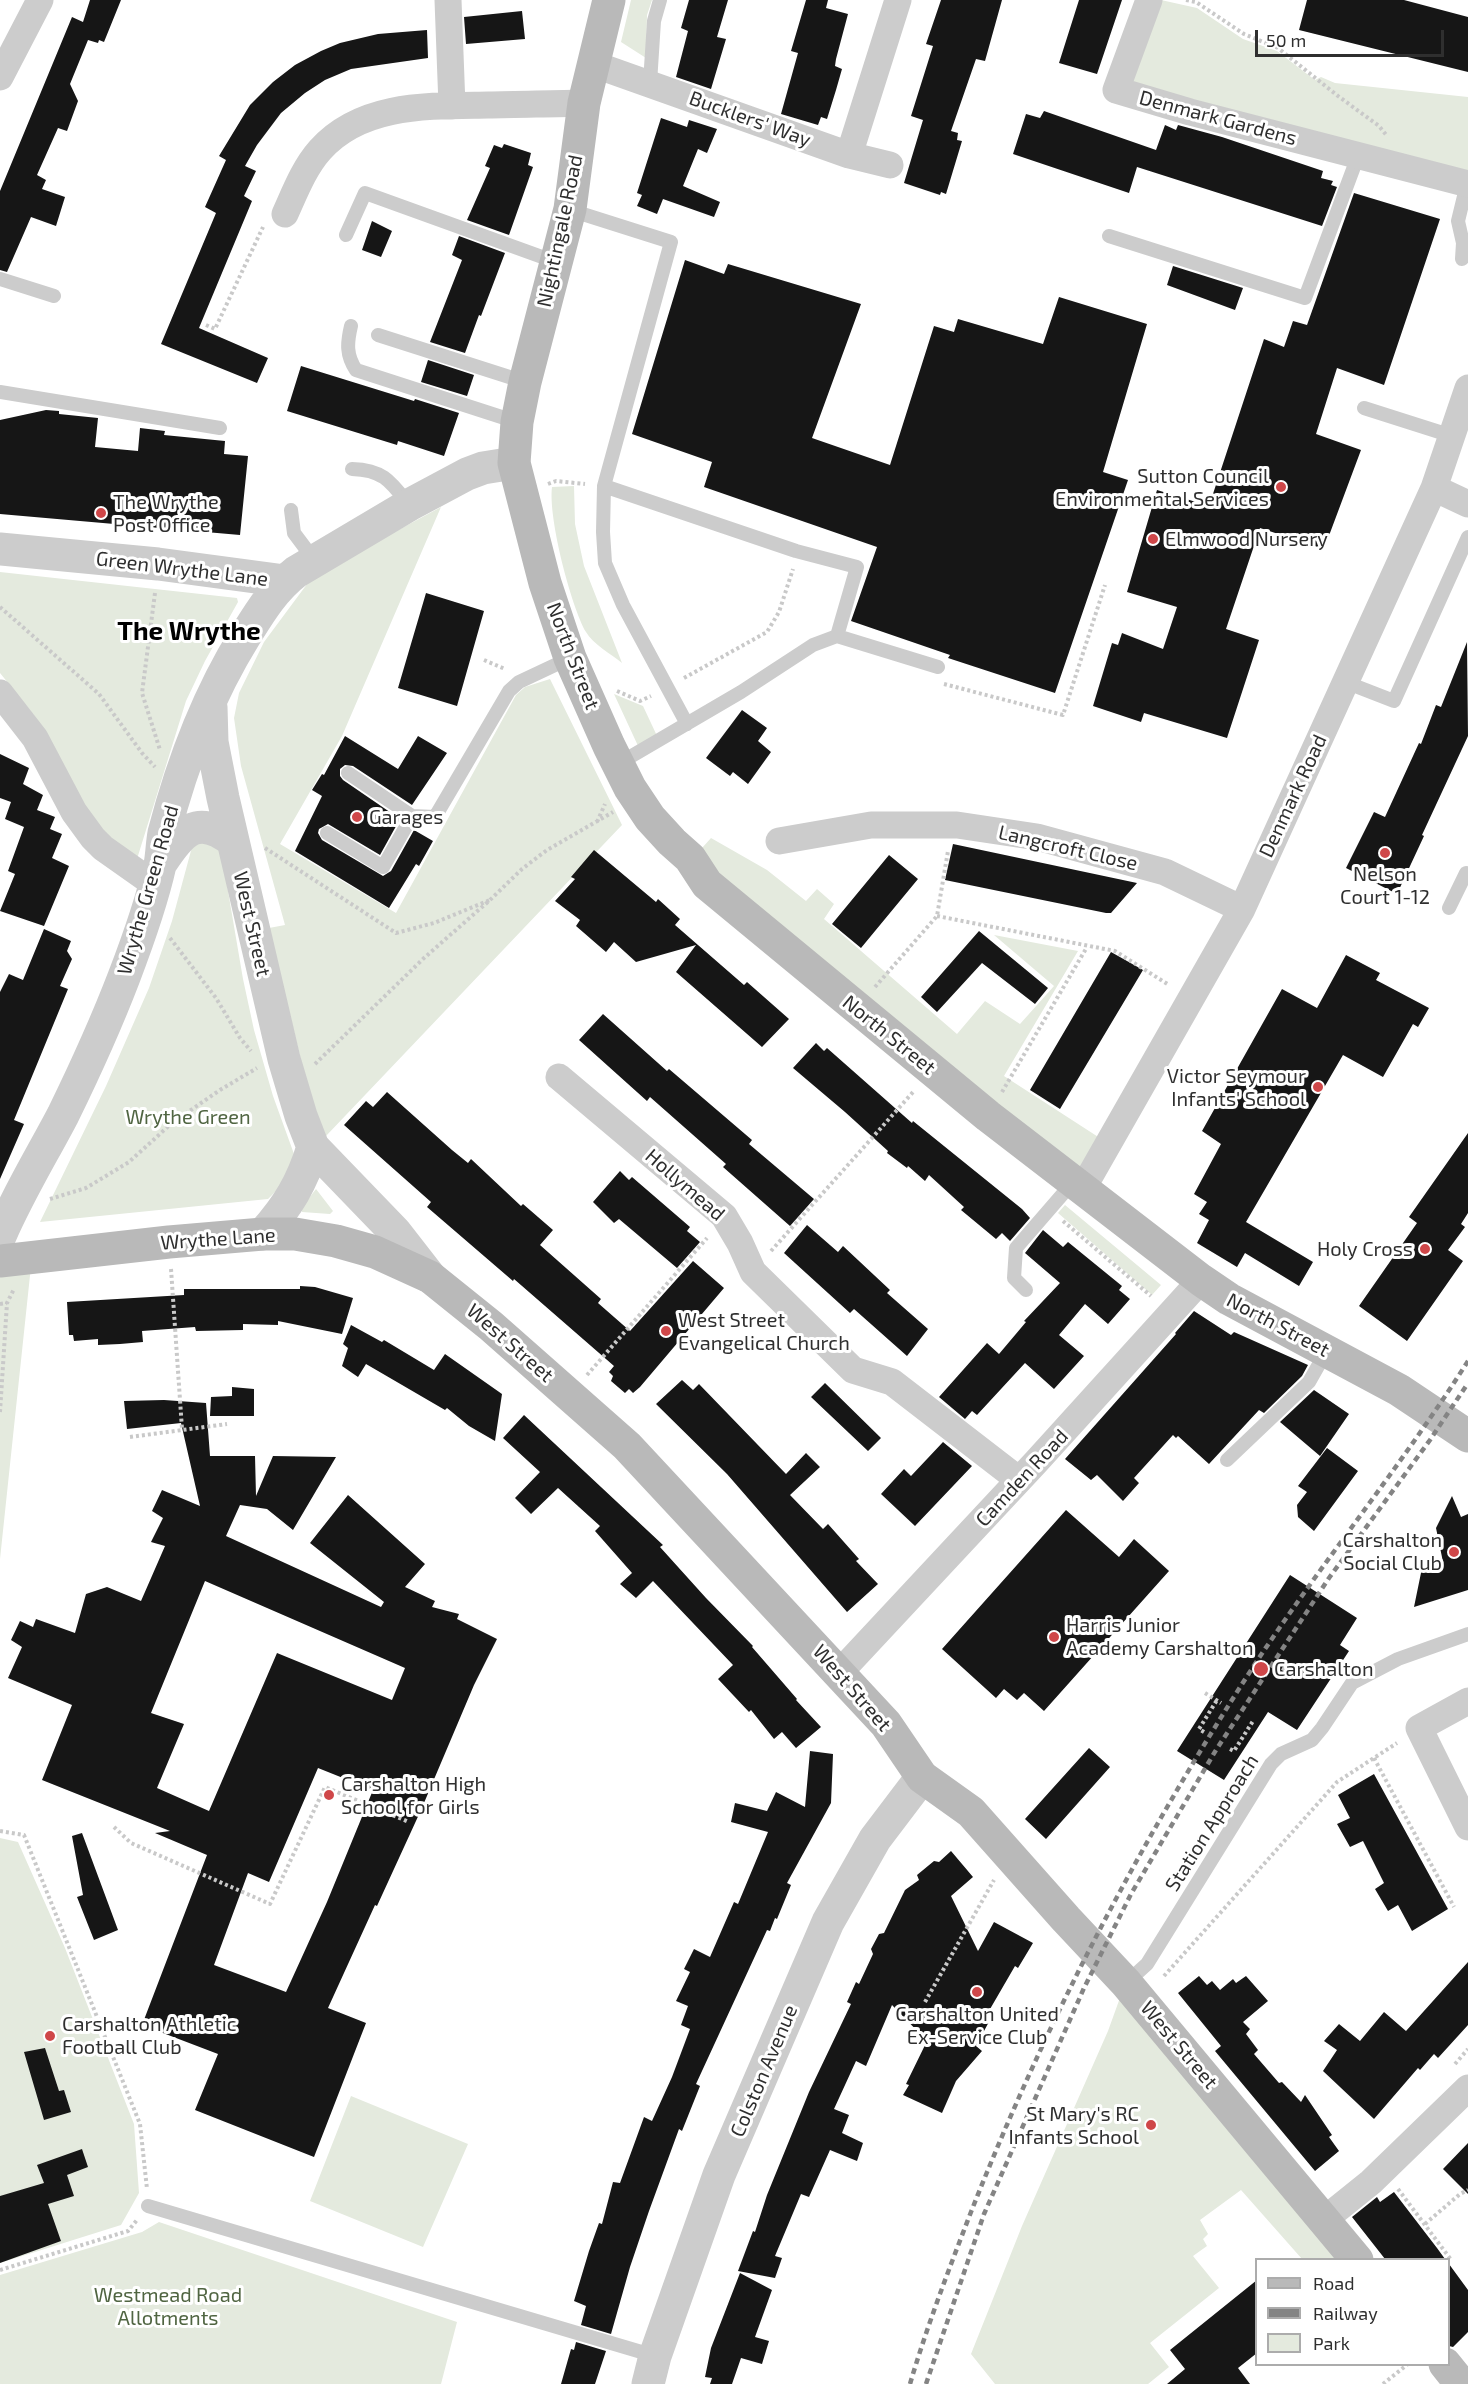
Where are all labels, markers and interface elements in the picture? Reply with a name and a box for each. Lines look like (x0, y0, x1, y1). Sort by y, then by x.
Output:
scale bar (1258, 18, 1447, 56)
text: 50 m (1266, 29, 1306, 51)
street label: Denmark Gardens (1137, 85, 1299, 151)
street label: Bucklers' Way (686, 86, 814, 152)
street label: Nightingale Road (532, 153, 588, 309)
place label: Sutton Council Environmental Services (1055, 464, 1269, 511)
marker: Sutton Council Environmental Services (1274, 480, 1288, 494)
place label: The Wrythe Post Office (113, 490, 219, 537)
marker: The Wrythe Post Office (94, 506, 108, 520)
place label: Elmwood Nursery (1165, 527, 1328, 551)
marker: Elmwood Nursery (1146, 532, 1160, 546)
street label: Green Wrythe Lane (95, 547, 269, 591)
street label: North Street (542, 599, 604, 713)
district label: The Wrythe (117, 615, 261, 647)
street label: Denmark Road (1254, 731, 1332, 861)
street label: Wrythe Green Road (112, 802, 184, 978)
place label: Garages (369, 805, 444, 829)
marker: Garages (350, 810, 364, 824)
street label: Langcroft Close (996, 820, 1140, 876)
marker: Nelson Court 1-12 (1378, 846, 1392, 860)
place label: Nelson Court 1-12 (1340, 862, 1430, 909)
street label: West Street (228, 869, 276, 979)
street label: North Street (838, 990, 940, 1080)
place label: Victor Seymour Infants' School (1167, 1064, 1306, 1111)
marker: Victor Seymour Infants' School (1311, 1080, 1325, 1094)
park label: Wrythe Green (125, 1105, 251, 1129)
street label: Hollymead (640, 1144, 730, 1226)
street label: Wrythe Lane (160, 1223, 276, 1255)
place label: Holy Cross (1317, 1237, 1413, 1261)
marker: Holy Cross (1418, 1242, 1432, 1256)
street label: North Street (1223, 1288, 1333, 1362)
street label: West Street (462, 1299, 558, 1387)
place label: West Street Evangelical Church (678, 1308, 850, 1355)
marker: West Street Evangelical Church (659, 1324, 673, 1338)
street label: Camden Road (971, 1424, 1073, 1532)
place label: Carshalton Social Club (1342, 1528, 1442, 1575)
marker: Carshalton Social Club (1447, 1545, 1461, 1559)
place label: Harris Junior Academy Carshalton (1066, 1613, 1254, 1660)
marker: Harris Junior Academy Carshalton (1047, 1630, 1061, 1644)
street label: West Street (808, 1640, 896, 1736)
place label: Carshalton (1274, 1657, 1374, 1681)
marker: Carshalton (1252, 1660, 1270, 1678)
street label: Station Approach (1160, 1750, 1264, 1896)
place label: Carshalton High School for Girls (341, 1772, 486, 1819)
marker: Carshalton High School for Girls (322, 1788, 336, 1802)
marker: Carshalton United Ex-Service Club (970, 1985, 984, 1999)
street label: West Street (1135, 1996, 1223, 2094)
street label: Colston Avenue (725, 2001, 803, 2141)
place label: Carshalton United Ex-Service Club (895, 2002, 1059, 2049)
place label: Carshalton Athletic Football Club (62, 2012, 237, 2059)
marker: Carshalton Athletic Football Club (43, 2029, 57, 2043)
place label: St Mary's RC Infants School (1008, 2102, 1139, 2149)
marker: St Mary's RC Infants School (1144, 2118, 1158, 2132)
legend (1255, 2258, 1450, 2366)
text: Road (1313, 2272, 1354, 2294)
park label: Westmead Road Allotments (94, 2283, 242, 2330)
text: Railway (1313, 2302, 1378, 2324)
text: Park (1313, 2332, 1350, 2354)

